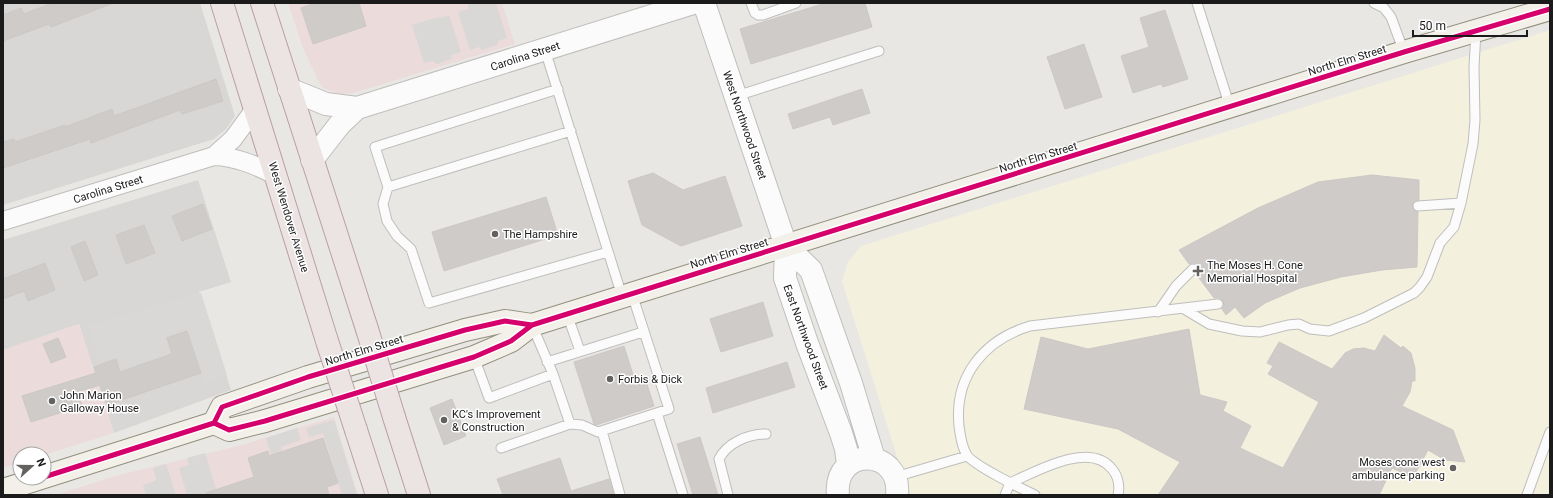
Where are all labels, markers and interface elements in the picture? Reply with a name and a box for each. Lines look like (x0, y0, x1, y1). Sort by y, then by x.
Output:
scale bar (1413, 12, 1527, 38)
text: 50 m (1419, 19, 1446, 33)
street label: Carolina Street (489, 39, 562, 74)
street label: North Elm Street (1307, 42, 1388, 79)
street label: West Northwood Street (720, 69, 769, 182)
street label: North Elm Street (998, 139, 1079, 176)
street label: West Wendover Avenue (266, 160, 312, 274)
street label: Carolina Street (72, 173, 145, 206)
place label: The Hampshire (503, 228, 578, 241)
marker: The Hampshire (490, 229, 500, 239)
street label: North Elm Street (689, 235, 770, 272)
place label: The Moses H. Cone Memorial Hospital (1207, 259, 1303, 285)
marker: The Moses H. Cone Memorial Hospital (1192, 265, 1204, 277)
street label: East Northwood Street (780, 283, 831, 392)
street label: North Elm Street (324, 332, 405, 369)
place label: Forbis & Dick (618, 373, 682, 386)
marker: Forbis & Dick (605, 374, 615, 384)
place label: John Marion Galloway House (60, 389, 139, 415)
marker: John Marion Galloway House (47, 396, 57, 406)
place label: KC's Improvement & Construction (452, 408, 541, 434)
marker: KC's Improvement & Construction (439, 415, 449, 425)
north arrow (12, 446, 52, 486)
place label: Moses cone west ambulance parking (1352, 456, 1445, 482)
text: N (33, 457, 48, 469)
marker: Moses cone west ambulance parking (1448, 463, 1458, 473)

